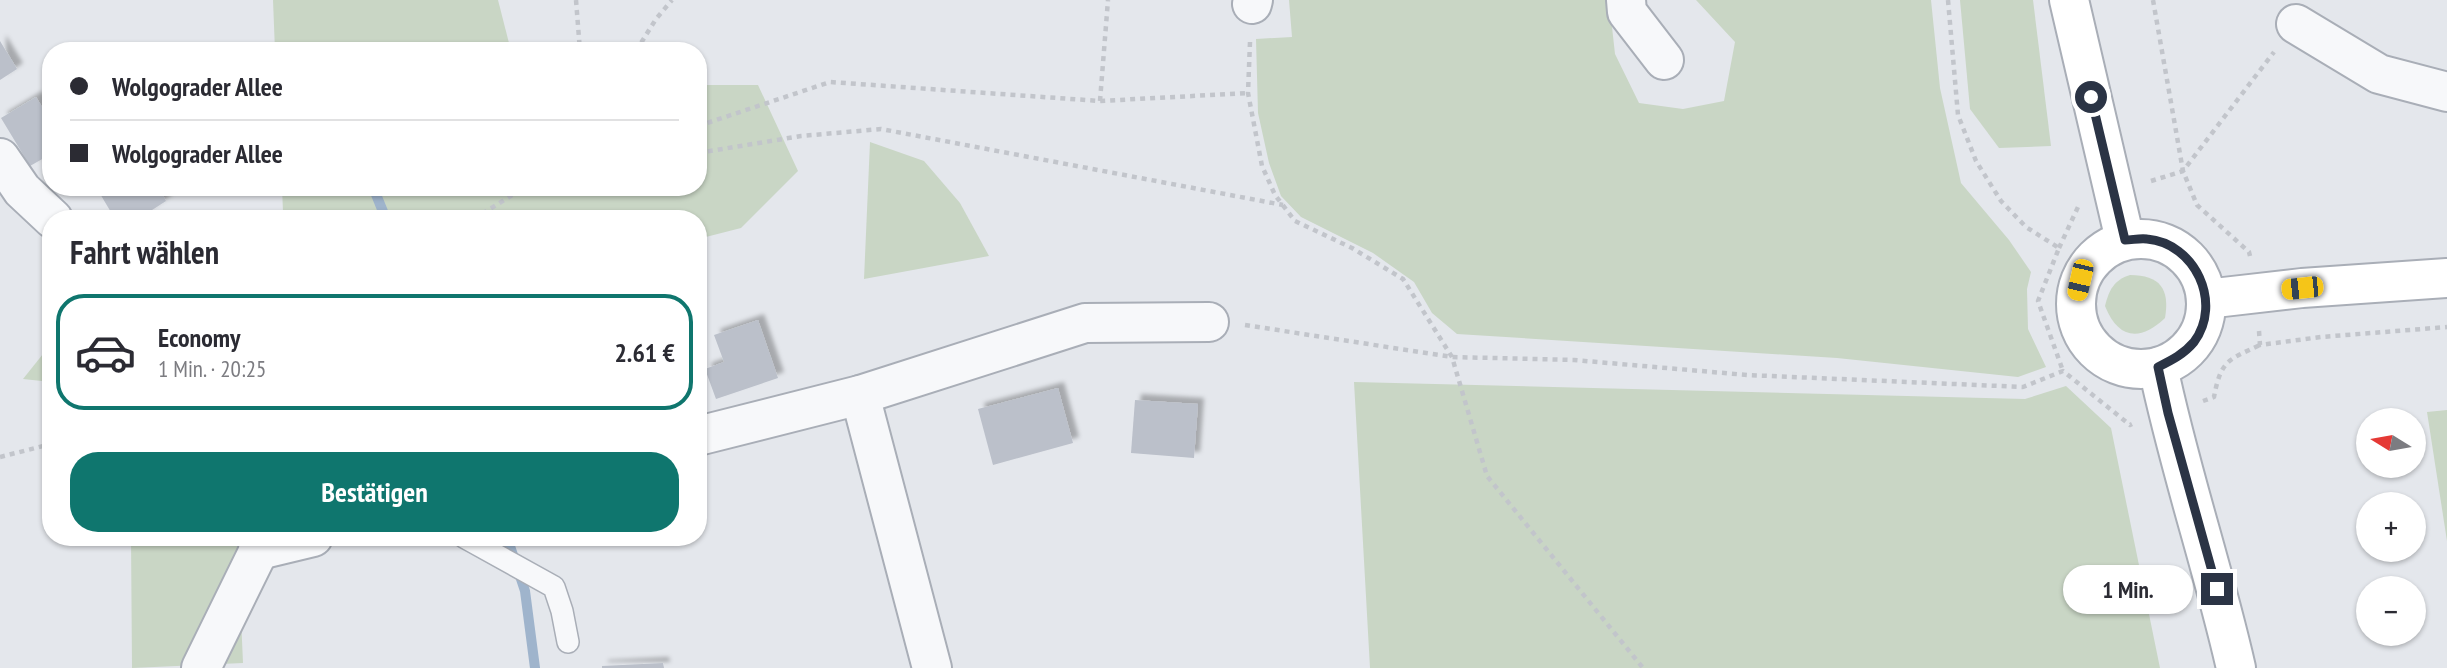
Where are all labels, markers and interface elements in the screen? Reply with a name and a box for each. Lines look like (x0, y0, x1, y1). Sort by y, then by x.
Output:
text: Wolgograder Allee (112, 70, 283, 103)
route start (2075, 81, 2107, 113)
text: Wolgograder Allee (112, 137, 283, 170)
text: Fahrt wählen (70, 231, 219, 273)
car (2066, 257, 2095, 303)
car (2281, 275, 2324, 301)
icon: car (74, 321, 137, 384)
text: Economy (158, 321, 240, 354)
text: 2.61 € (614, 336, 675, 369)
text: 1 Min. · 20:25 (158, 354, 266, 383)
north arrow (2356, 408, 2426, 478)
map controls (2356, 408, 2426, 646)
button: Bestätigen (70, 452, 679, 532)
button: + (2356, 492, 2426, 562)
callout: 1 Min. (2063, 564, 2192, 614)
route end (2201, 573, 2233, 605)
text: 1 Min. (2102, 575, 2154, 604)
button: − (2356, 576, 2426, 646)

